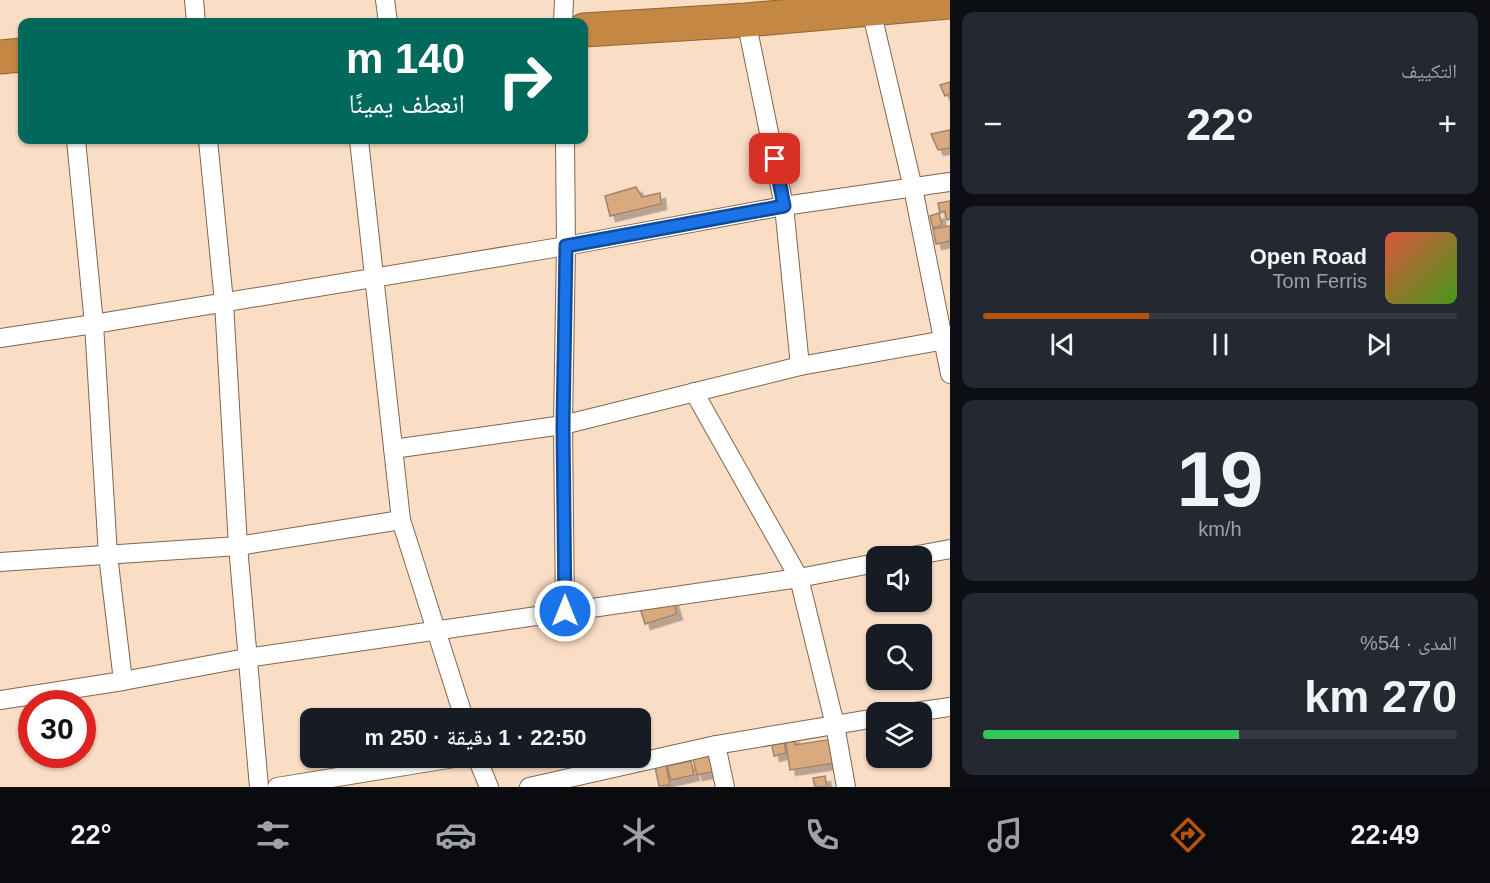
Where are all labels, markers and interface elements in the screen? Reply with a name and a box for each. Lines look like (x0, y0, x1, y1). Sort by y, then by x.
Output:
text: 140 m (346, 35, 465, 82)
icon: right (486, 42, 564, 120)
text: التكييف (1401, 60, 1457, 82)
text: انعطف يمينًا (349, 89, 465, 119)
text: 22° (1186, 99, 1254, 150)
text: − (983, 105, 1002, 142)
text: + (1438, 105, 1457, 142)
pin (749, 133, 800, 184)
icon: arrive (758, 142, 791, 175)
text: Open Road (1250, 244, 1367, 269)
text: Tom Ferris (1273, 270, 1367, 292)
icon: previous (1046, 328, 1079, 361)
icon: pause (1204, 328, 1237, 361)
icon: next (1362, 328, 1395, 361)
text: 19 (1177, 435, 1263, 523)
text: km/h (1198, 518, 1242, 540)
map controls (866, 546, 932, 768)
button: sound (866, 546, 932, 612)
position arrow (533, 579, 597, 643)
button: search (866, 624, 932, 690)
text: المدى · 54% (1360, 632, 1457, 654)
text: 270 km (1304, 671, 1457, 722)
speed limit sign: 30 (18, 690, 96, 768)
button: layers (866, 702, 932, 768)
text: 22:50 · 1 دقيقة · 250 m (365, 725, 586, 750)
icon: filters (252, 814, 294, 856)
icon: car (435, 814, 477, 856)
icon: climate (618, 814, 660, 856)
icon: phone (801, 814, 843, 856)
icon: music (984, 814, 1026, 856)
icon: directions (1167, 814, 1209, 856)
text: 22° (71, 820, 111, 850)
text: 22:49 (1350, 820, 1420, 850)

